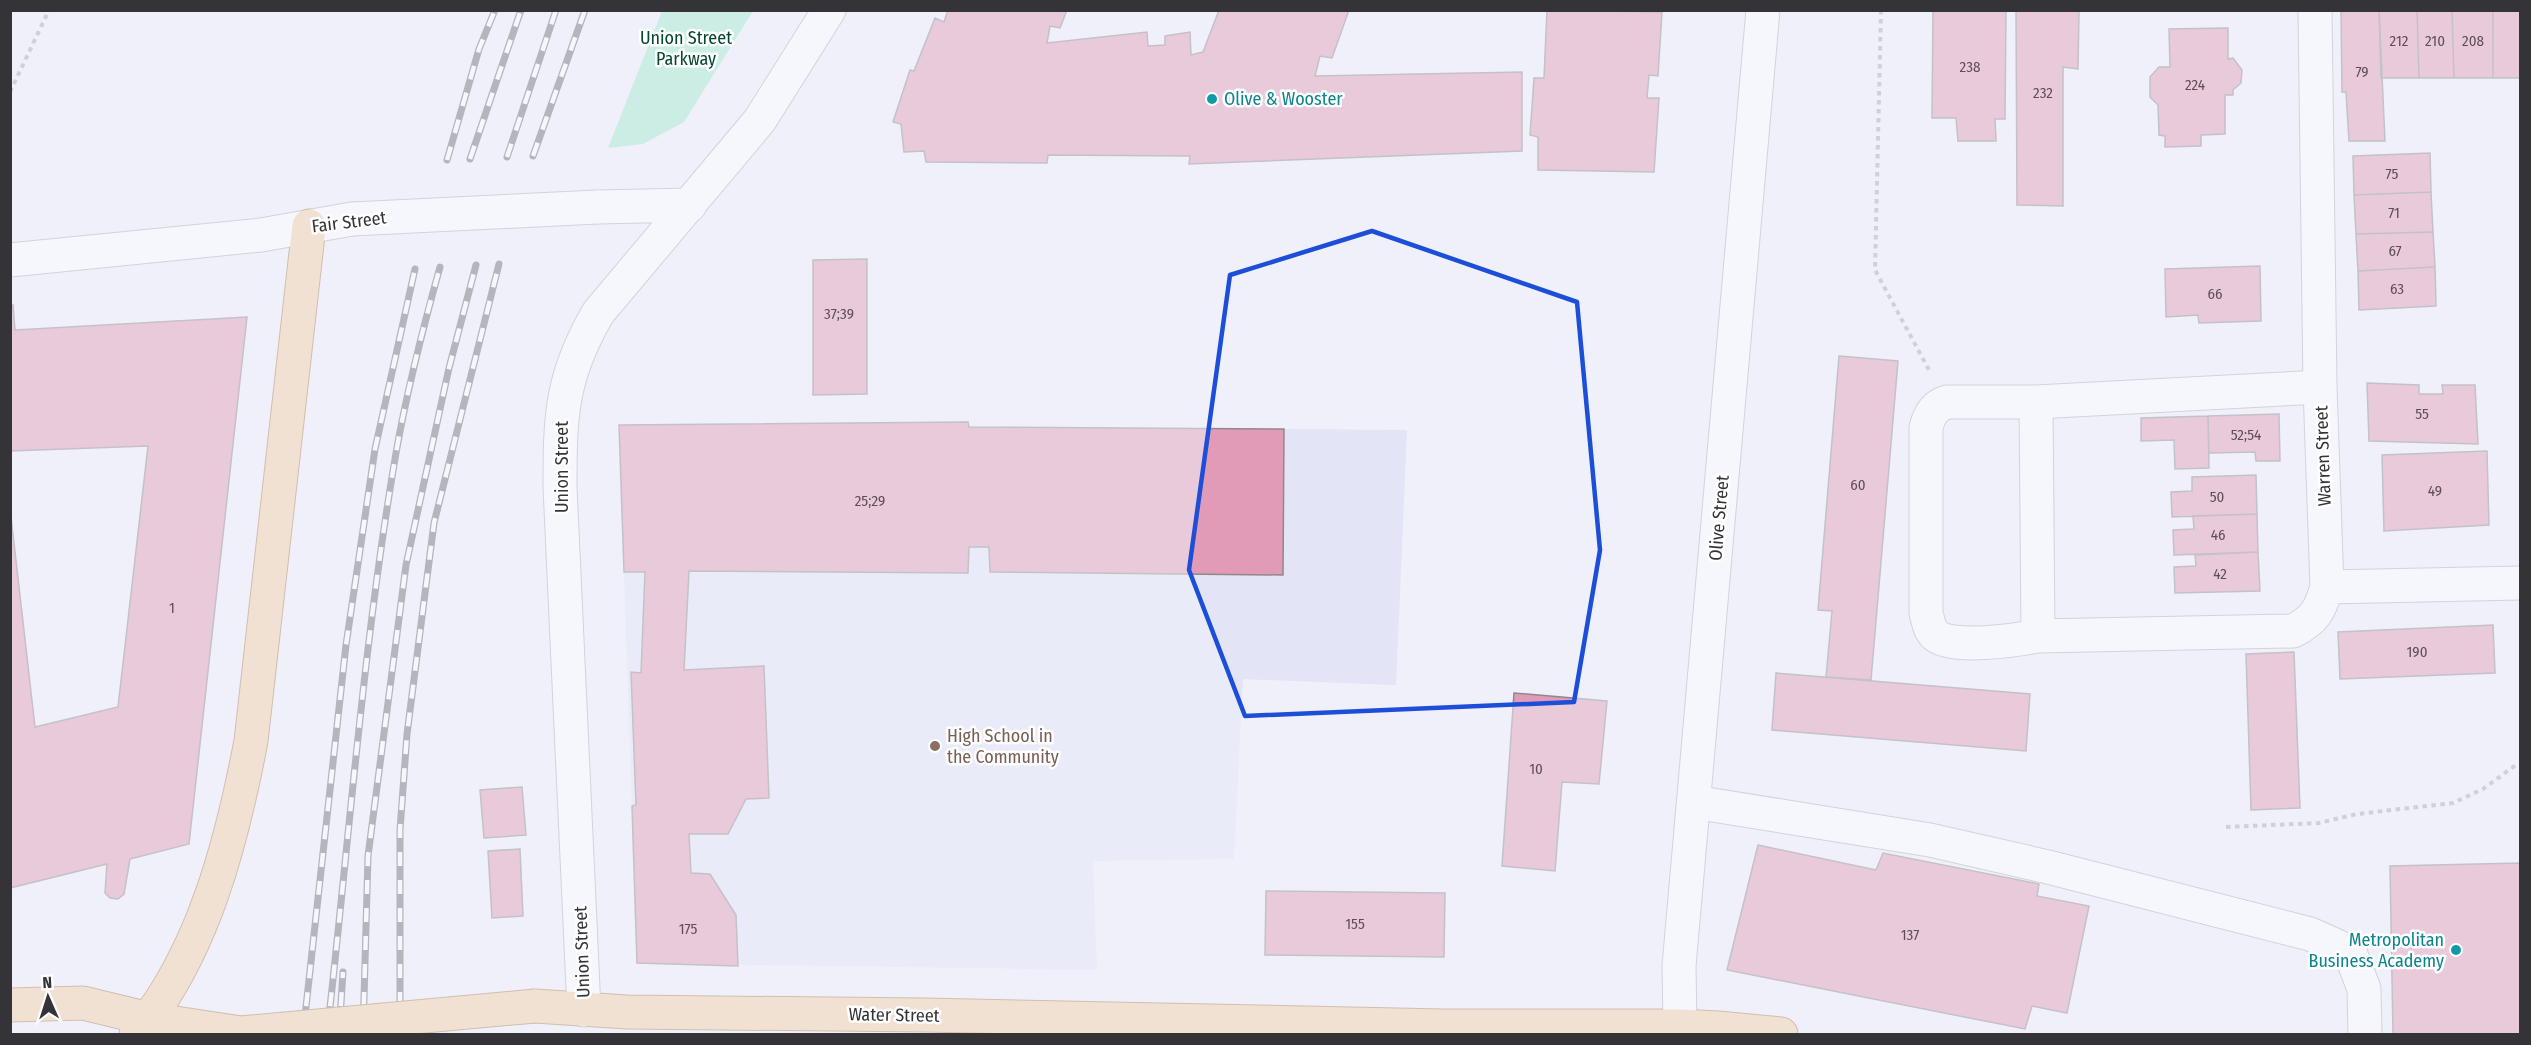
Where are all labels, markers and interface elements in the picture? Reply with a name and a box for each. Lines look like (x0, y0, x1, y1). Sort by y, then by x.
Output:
park label: Union Street Parkway (640, 27, 732, 70)
house number: 212 (2390, 32, 2409, 50)
house number: 210 (2425, 32, 2445, 50)
house number: 208 (2462, 32, 2484, 50)
house number: 238 (1960, 58, 1980, 76)
house number: 79 (2355, 63, 2369, 81)
house number: 224 (2185, 76, 2205, 94)
house number: 232 (2033, 84, 2053, 102)
place label: Olive & Wooster (1224, 88, 1343, 110)
marker: Olive & Wooster (1205, 92, 1219, 106)
house number: 75 (2386, 165, 2398, 183)
house number: 71 (2388, 204, 2400, 222)
street label: Fair Street (310, 207, 388, 237)
house number: 67 (2388, 242, 2402, 260)
house number: 63 (2390, 280, 2404, 298)
house number: 66 (2208, 285, 2222, 303)
house number: 37;39 (824, 305, 854, 323)
street label: Warren Street (2310, 405, 2336, 507)
house number: 55 (2415, 405, 2429, 423)
street label: Union Street (551, 421, 573, 513)
house number: 52;54 (2231, 426, 2261, 444)
street label: Olive Street (1704, 474, 1734, 562)
house number: 60 (1850, 476, 1866, 494)
house number: 49 (2428, 482, 2442, 500)
house number: 50 (2210, 488, 2224, 506)
house number: 25;29 (855, 492, 885, 510)
house number: 46 (2211, 526, 2225, 544)
house number: 42 (2213, 565, 2227, 583)
house number: 1 (169, 599, 175, 617)
house number: 190 (2407, 643, 2427, 661)
place label: High School in the Community (947, 725, 1059, 768)
marker: High School in the Community (928, 739, 942, 753)
house number: 10 (1529, 760, 1543, 778)
street label: Union Street (569, 906, 595, 998)
house number: 155 (1345, 915, 1365, 933)
house number: 175 (679, 920, 697, 938)
house number: 137 (1901, 926, 1919, 944)
place label: Metropolitan Business Academy (2309, 929, 2444, 972)
marker: Metropolitan Business Academy (2449, 943, 2463, 957)
north arrow (18, 967, 78, 1027)
text: N (42, 973, 53, 992)
street label: Water Street (848, 1003, 940, 1027)

